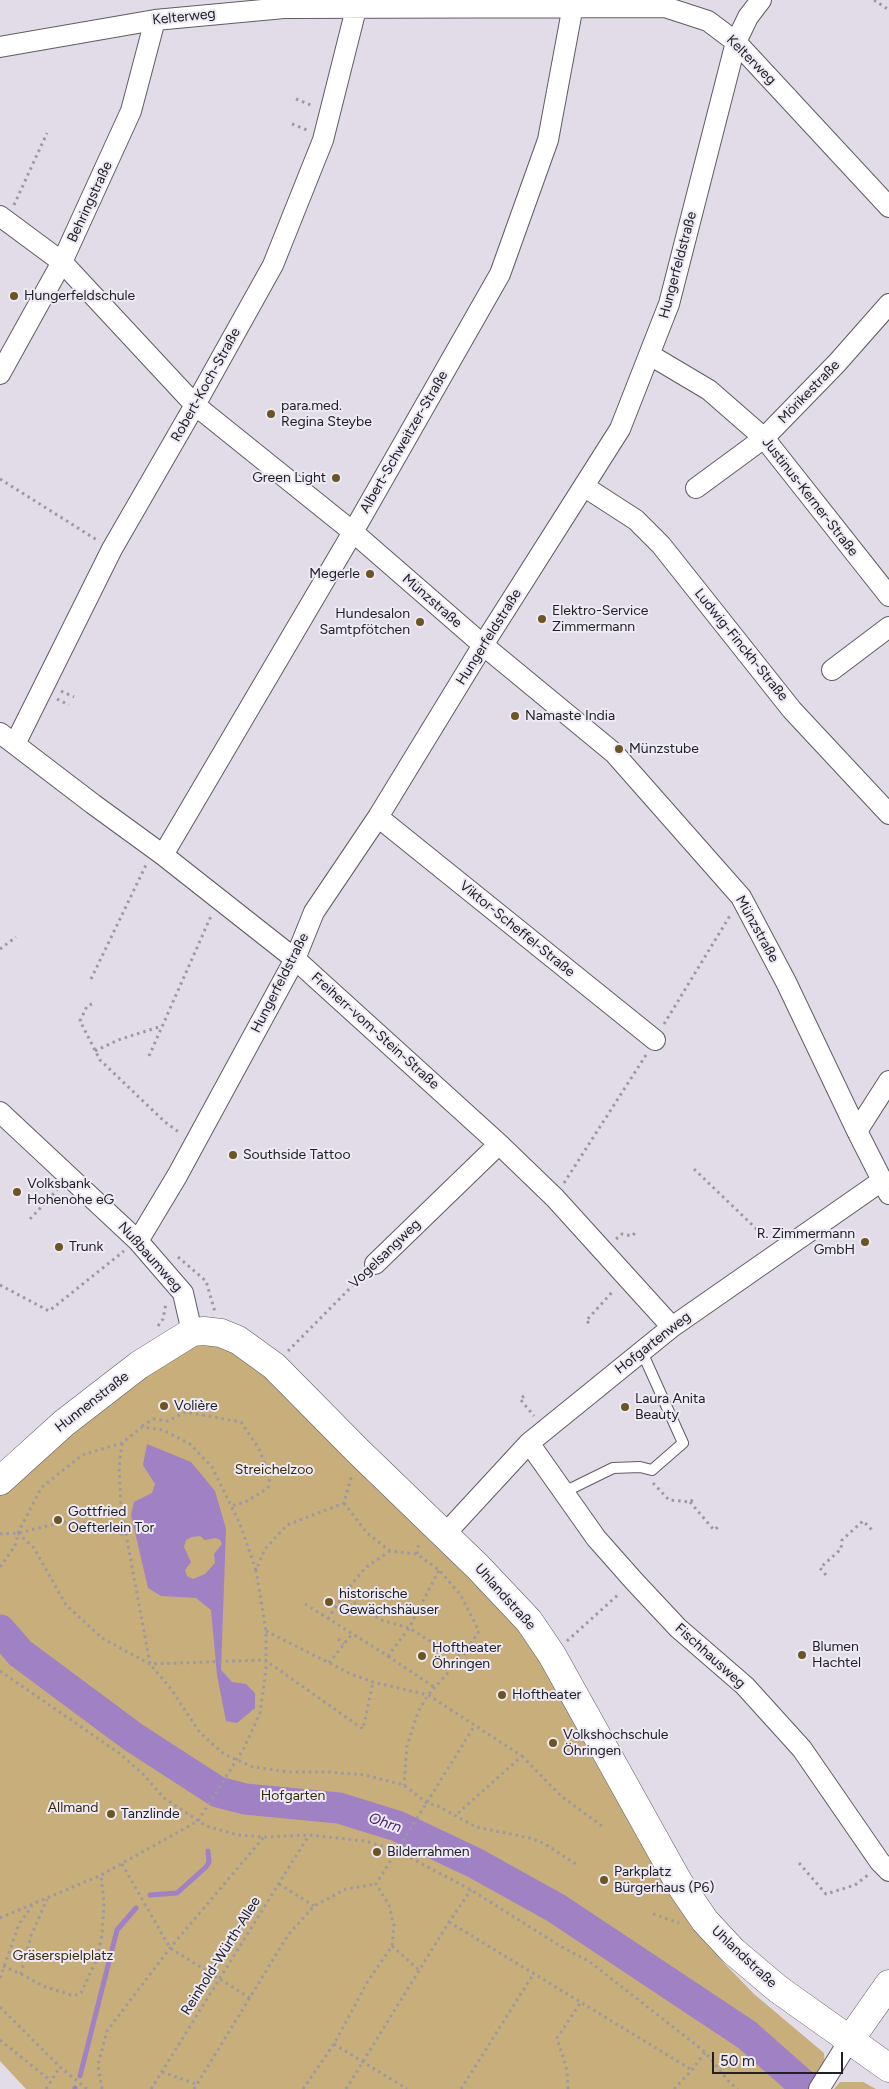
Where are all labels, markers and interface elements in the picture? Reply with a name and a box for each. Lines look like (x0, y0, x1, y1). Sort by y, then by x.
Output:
street label: Kelterweg (152, 5, 216, 29)
street label: Kelterweg (723, 32, 779, 88)
street label: Behringstraße (64, 159, 116, 245)
street label: Hungerfeldstraße (656, 210, 700, 320)
place label: Hungerfeldschule (24, 288, 135, 304)
marker: Hungerfeldschule (8, 290, 20, 302)
street label: Robert-Koch-Straße (168, 325, 244, 445)
street label: Mörikestraße (775, 357, 843, 427)
street label: Albert-Schweitzer-Straße (356, 368, 452, 516)
place label: para.med. Regina Steybe (281, 398, 372, 431)
marker: para.med. Regina Steybe (265, 408, 277, 420)
street label: Justinus-Kerner-Straße (758, 434, 862, 560)
place label: Green Light (252, 470, 326, 486)
marker: Green Light (330, 472, 342, 484)
place label: Megerle (309, 566, 360, 582)
marker: Megerle (364, 568, 376, 580)
street label: Münzstraße (399, 571, 465, 631)
street label: Ludwig-Finckh-Straße (691, 585, 791, 705)
street label: Hungerfeldstraße (453, 586, 525, 688)
place label: Elektro-Service Zimmermann (552, 603, 649, 636)
place label: Hundesalon Samtpfötchen (319, 606, 410, 638)
marker: Elektro-Service Zimmermann (536, 613, 548, 625)
marker: Hundesalon Samtpfötchen (414, 616, 426, 628)
place label: Namaste India (525, 708, 615, 724)
marker: Namaste India (509, 710, 521, 722)
place label: Münzstube (629, 741, 699, 757)
marker: Münzstube (613, 743, 625, 755)
street label: Viktor-Scheffel-Straße (456, 877, 578, 981)
street label: Münzstraße (732, 893, 782, 965)
street label: Hungerfeldstraße (248, 930, 312, 1036)
street label: Freiherr-vom-Stein-Straße (308, 969, 442, 1093)
place label: Southside Tattoo (243, 1147, 351, 1163)
marker: Southside Tattoo (227, 1149, 239, 1161)
place label: Volksbank Hohenohe eG (27, 1176, 114, 1208)
marker: Volksbank Hohenohe eG (11, 1186, 23, 1198)
street label: Vogelsangweg (346, 1216, 424, 1292)
street label: Nußbaumweg (114, 1219, 186, 1295)
place label: R. Zimmermann GmbH (757, 1226, 855, 1258)
marker: R. Zimmermann GmbH (859, 1236, 871, 1248)
place label: Trunk (69, 1239, 103, 1255)
marker: Trunk (53, 1241, 65, 1253)
street label: Hofgartenweg (612, 1308, 694, 1378)
street label: Hunnenstraße (52, 1368, 132, 1436)
place label: Laura Anita Beauty (635, 1391, 705, 1424)
place label: Volière (174, 1398, 218, 1414)
marker: Volière (158, 1400, 170, 1412)
marker: Laura Anita Beauty (619, 1401, 631, 1413)
park label: Streichelzoo (235, 1462, 313, 1478)
place label: Gottfried Oefterlein Tor (68, 1504, 154, 1536)
marker: Gottfried Oefterlein Tor (52, 1514, 64, 1526)
street label: Uhlandstraße (471, 1560, 539, 1634)
place label: historische Gewächshäuser (339, 1586, 439, 1618)
marker: historische Gewächshäuser (323, 1596, 335, 1608)
street label: Fischhausweg (671, 1620, 749, 1692)
place label: Blumen Hachtel (812, 1639, 861, 1671)
place label: Hoftheater Öhringen (432, 1640, 501, 1672)
marker: Blumen Hachtel (796, 1649, 808, 1661)
marker: Hoftheater Öhringen (416, 1650, 428, 1662)
place label: Hoftheater (512, 1687, 581, 1703)
marker: Hoftheater (496, 1689, 508, 1701)
place label: Volkshochschule Öhringen (563, 1727, 668, 1760)
marker: Volkshochschule Öhringen (547, 1737, 559, 1749)
park label: Hofgarten (261, 1788, 325, 1804)
park label: Allmand (48, 1800, 98, 1816)
place label: Tanzlinde (121, 1806, 180, 1822)
marker: Tanzlinde (105, 1808, 117, 1820)
water label: Ohrn (366, 1809, 404, 1837)
place label: Bilderrahmen (387, 1844, 470, 1860)
marker: Bilderrahmen (371, 1846, 383, 1858)
place label: Parkplatz Bürgerhaus (P6) (614, 1864, 714, 1896)
marker: Parkplatz Bürgerhaus (P6) (598, 1874, 610, 1886)
street label: Reinhold-Würth-Allee (178, 1894, 264, 2018)
street label: Uhlandstraße (708, 1922, 780, 1992)
park label: Gräserspielplatz (13, 1948, 113, 1964)
scale bar (714, 2042, 845, 2074)
text: 50 m (720, 2052, 755, 2070)

